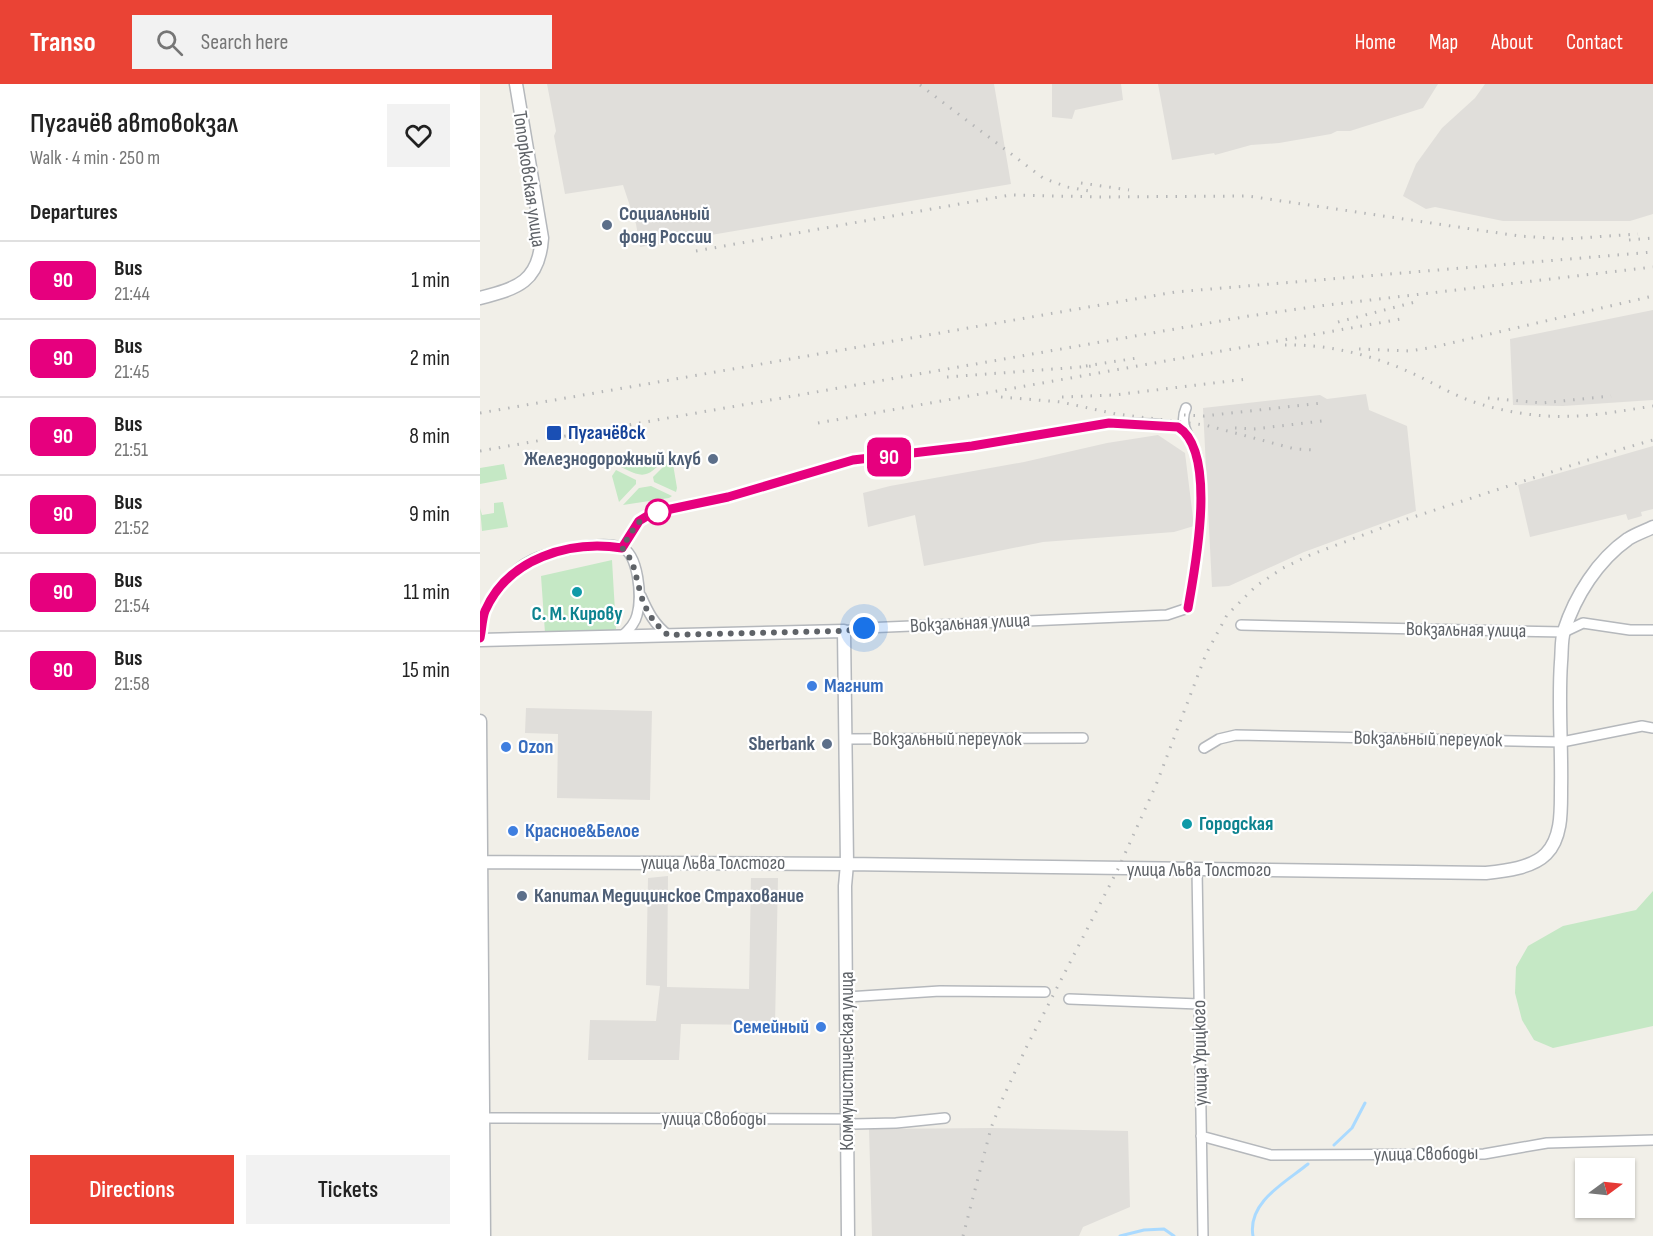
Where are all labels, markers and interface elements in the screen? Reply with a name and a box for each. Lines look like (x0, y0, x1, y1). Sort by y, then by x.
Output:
search box (132, 15, 552, 69)
text: Transo (30, 26, 96, 59)
icon: search (153, 26, 186, 59)
text: Search here (201, 29, 288, 56)
text: Home (1355, 30, 1396, 55)
text: Map (1429, 30, 1458, 55)
text: About (1491, 30, 1533, 55)
text: Contact (1566, 30, 1623, 55)
button: heart (387, 104, 450, 167)
text: Пугачёв автовокзал (30, 107, 238, 140)
street label: Топорковская улица (508, 109, 550, 249)
text: Walk · 4 min · 250 m (30, 146, 160, 170)
text: Departures (30, 199, 118, 226)
place label: Социальный фонд России (619, 202, 712, 249)
marker: Социальный фонд России (600, 218, 614, 232)
text: Bus (114, 255, 143, 282)
text: 1 min (411, 267, 450, 294)
text: 90 (53, 268, 73, 293)
text: 21:44 (114, 282, 150, 306)
text: Bus (114, 333, 143, 360)
text: 2 min (410, 345, 450, 372)
text: 90 (53, 346, 73, 371)
text: 21:45 (114, 360, 150, 384)
text: Bus (114, 411, 143, 438)
place label: Пугачёвск (568, 421, 646, 445)
text: 8 min (409, 423, 450, 450)
text: 90 (53, 424, 73, 449)
marker: Пугачёвск (545, 424, 563, 442)
text: 21:51 (114, 438, 148, 462)
line badge: 90 (862, 438, 916, 476)
text: 90 (879, 445, 899, 470)
place label: Железнодорожный клуб (524, 447, 701, 471)
marker: Железнодорожный клуб (706, 452, 720, 466)
text: Bus (114, 489, 143, 516)
unlabelled marker (645, 499, 671, 525)
text: 9 min (409, 501, 450, 528)
text: 90 (53, 502, 73, 527)
text: 21:52 (114, 516, 149, 540)
text: Bus (114, 567, 143, 594)
text: 11 min (403, 579, 450, 606)
text: 90 (53, 580, 73, 605)
marker: С. М. Кирову (570, 585, 584, 599)
text: 21:54 (114, 594, 150, 618)
place label: С. М. Кирову (531, 602, 623, 626)
street label: Вокзальная улица (909, 608, 1031, 638)
your location (849, 613, 879, 643)
street label: Вокзальная улица (1406, 617, 1526, 643)
text: Bus (114, 645, 143, 672)
text: 15 min (402, 657, 450, 684)
text: 90 (53, 658, 73, 683)
text: 21:58 (114, 672, 150, 696)
place label: Магнит (824, 674, 883, 698)
marker: Магнит (805, 679, 819, 693)
street label: Вокзальный переулок (1353, 726, 1503, 752)
street label: Вокзальный переулок (872, 727, 1022, 751)
place label: Sberbank (748, 732, 816, 756)
place label: Ozon (518, 735, 553, 759)
marker: Sberbank (820, 737, 834, 751)
marker: Ozon (499, 740, 513, 754)
place label: Городская (1199, 812, 1273, 836)
marker: Городская (1180, 817, 1194, 831)
place label: Красное&Белое (525, 819, 640, 843)
marker: Красное&Белое (506, 824, 520, 838)
street label: улица Льва Толстого (641, 851, 785, 875)
street label: улица Льва Толстого (1127, 858, 1271, 882)
place label: Капитал Медицинское Страхование (534, 884, 804, 908)
marker: Капитал Медицинское Страхование (515, 889, 529, 903)
street label: Коммунистическая улица (835, 971, 859, 1151)
street label: улица Урицкого (1187, 1000, 1213, 1106)
place label: Семейный (733, 1015, 809, 1039)
marker: Семейный (814, 1020, 828, 1034)
street label: улица Свободы (662, 1107, 766, 1131)
street label: улица Свободы (1373, 1141, 1479, 1167)
button: Directions (30, 1155, 234, 1224)
button: Tickets (246, 1155, 450, 1224)
north arrow (1575, 1158, 1635, 1218)
map controls (1575, 1158, 1635, 1218)

